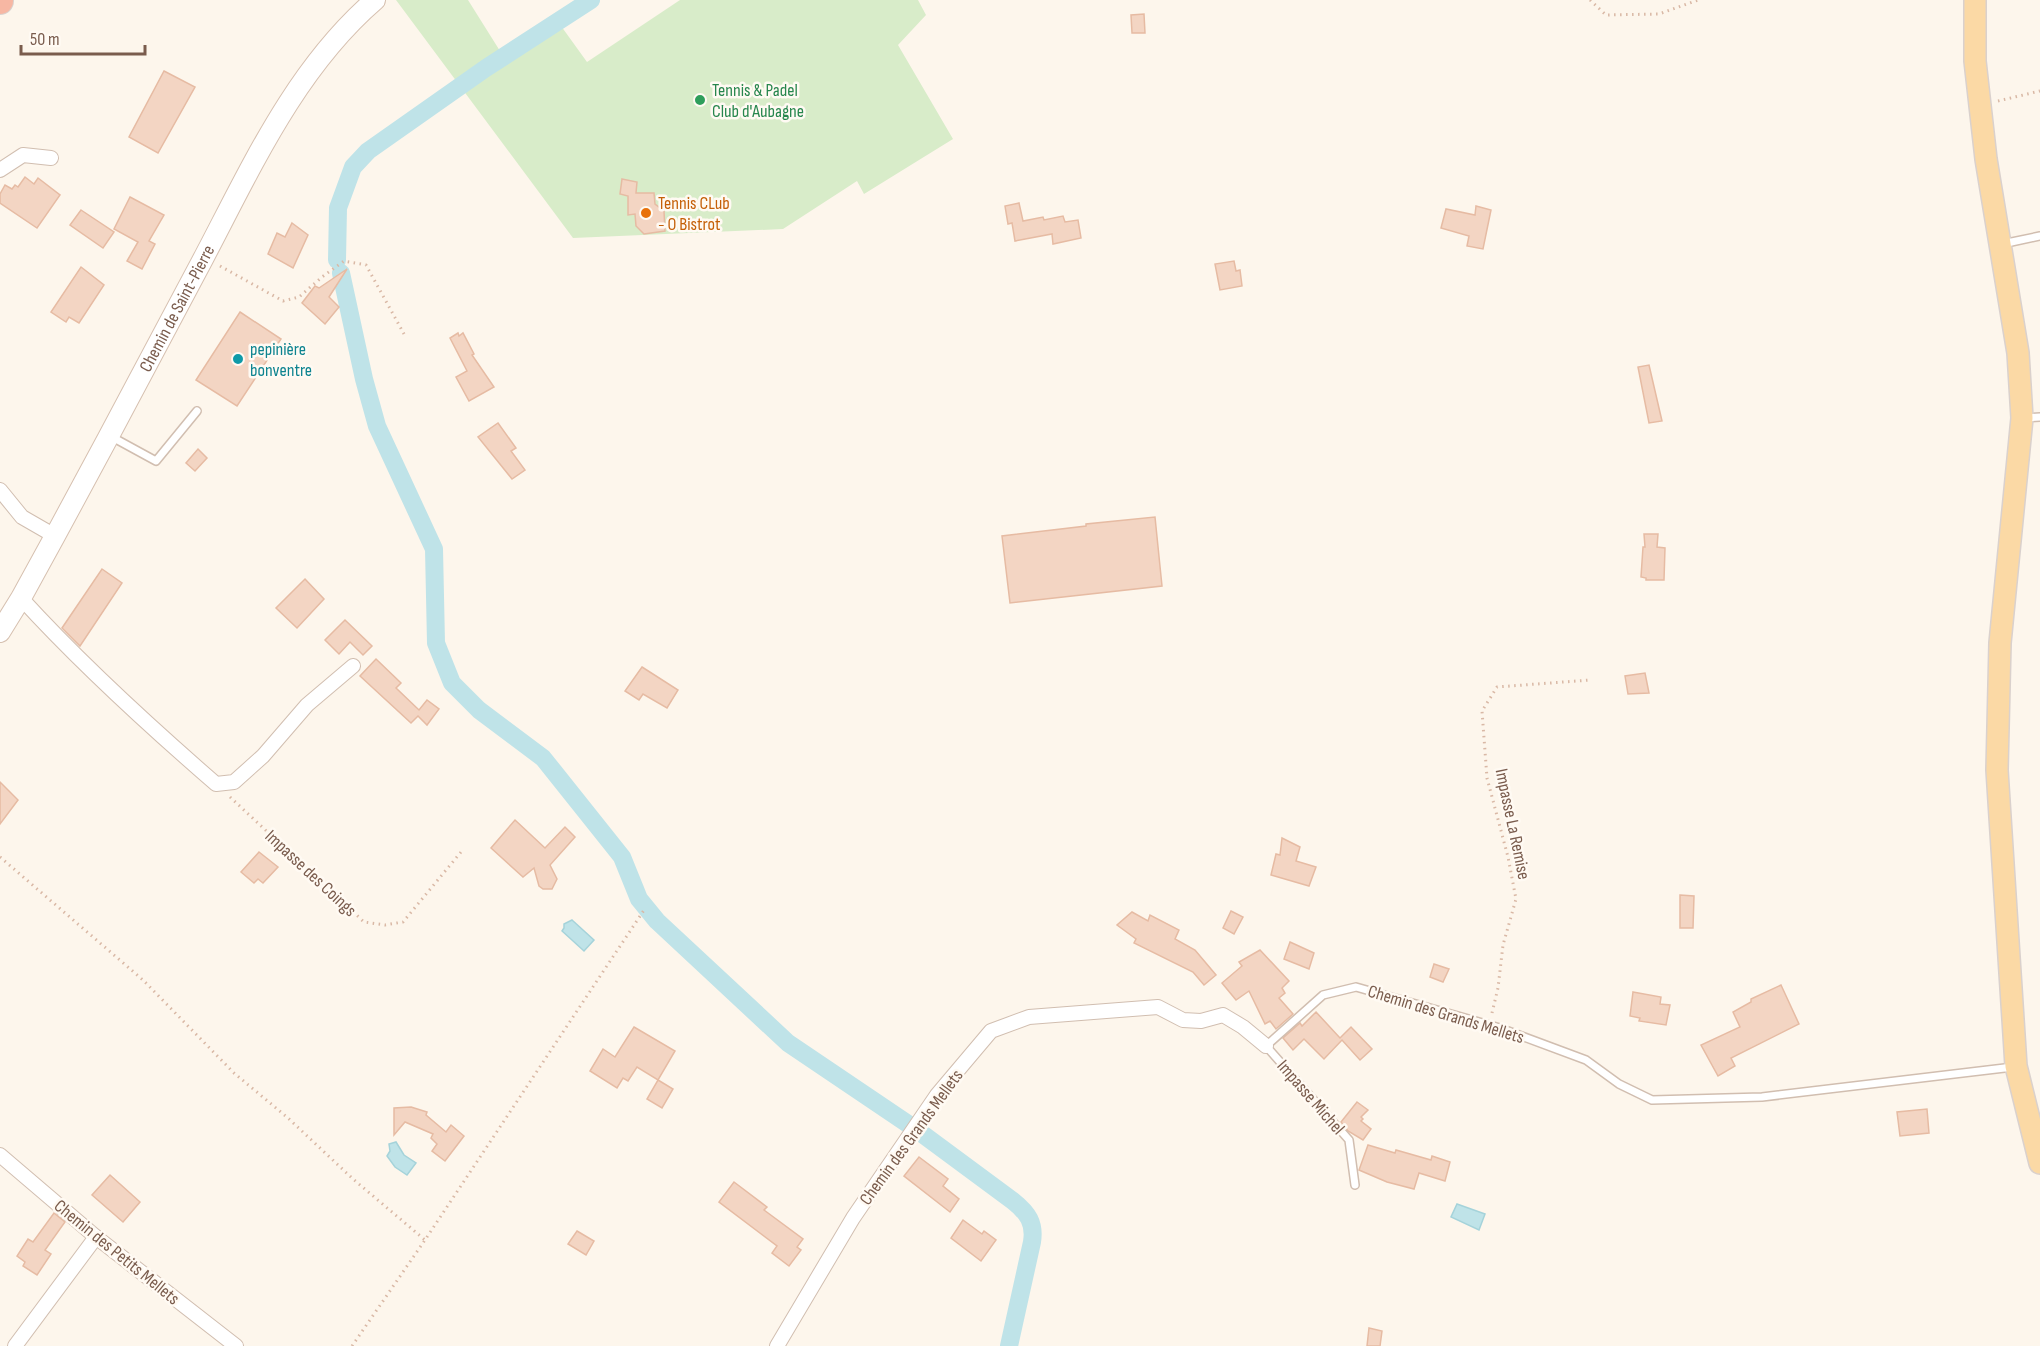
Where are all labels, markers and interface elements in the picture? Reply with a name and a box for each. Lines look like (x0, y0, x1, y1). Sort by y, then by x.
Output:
scale bar (21, 18, 146, 56)
text: 50 m (30, 29, 60, 50)
place label: Tennis & Padel Club d'Aubagne (712, 80, 804, 122)
marker: Tennis & Padel Club d'Aubagne (693, 93, 707, 107)
place label: Tennis CLub - O Bistrot (658, 193, 730, 235)
marker: Tennis CLub - O Bistrot (639, 206, 653, 220)
street label: Chemin de Saint-Pierre (135, 242, 219, 376)
place label: pepinière bonventre (250, 339, 312, 381)
marker: pepinière bonventre (231, 352, 245, 366)
street label: Impasse La Remise (1491, 767, 1535, 881)
street label: Impasse des Coings (261, 826, 361, 921)
street label: Chemin des Grands Mellets (1365, 981, 1526, 1048)
street label: Impasse Michel (1273, 1056, 1349, 1139)
street label: Chemin des Grands Mellets (855, 1066, 968, 1209)
street label: Chemin des Petits Mellets (50, 1195, 184, 1309)

